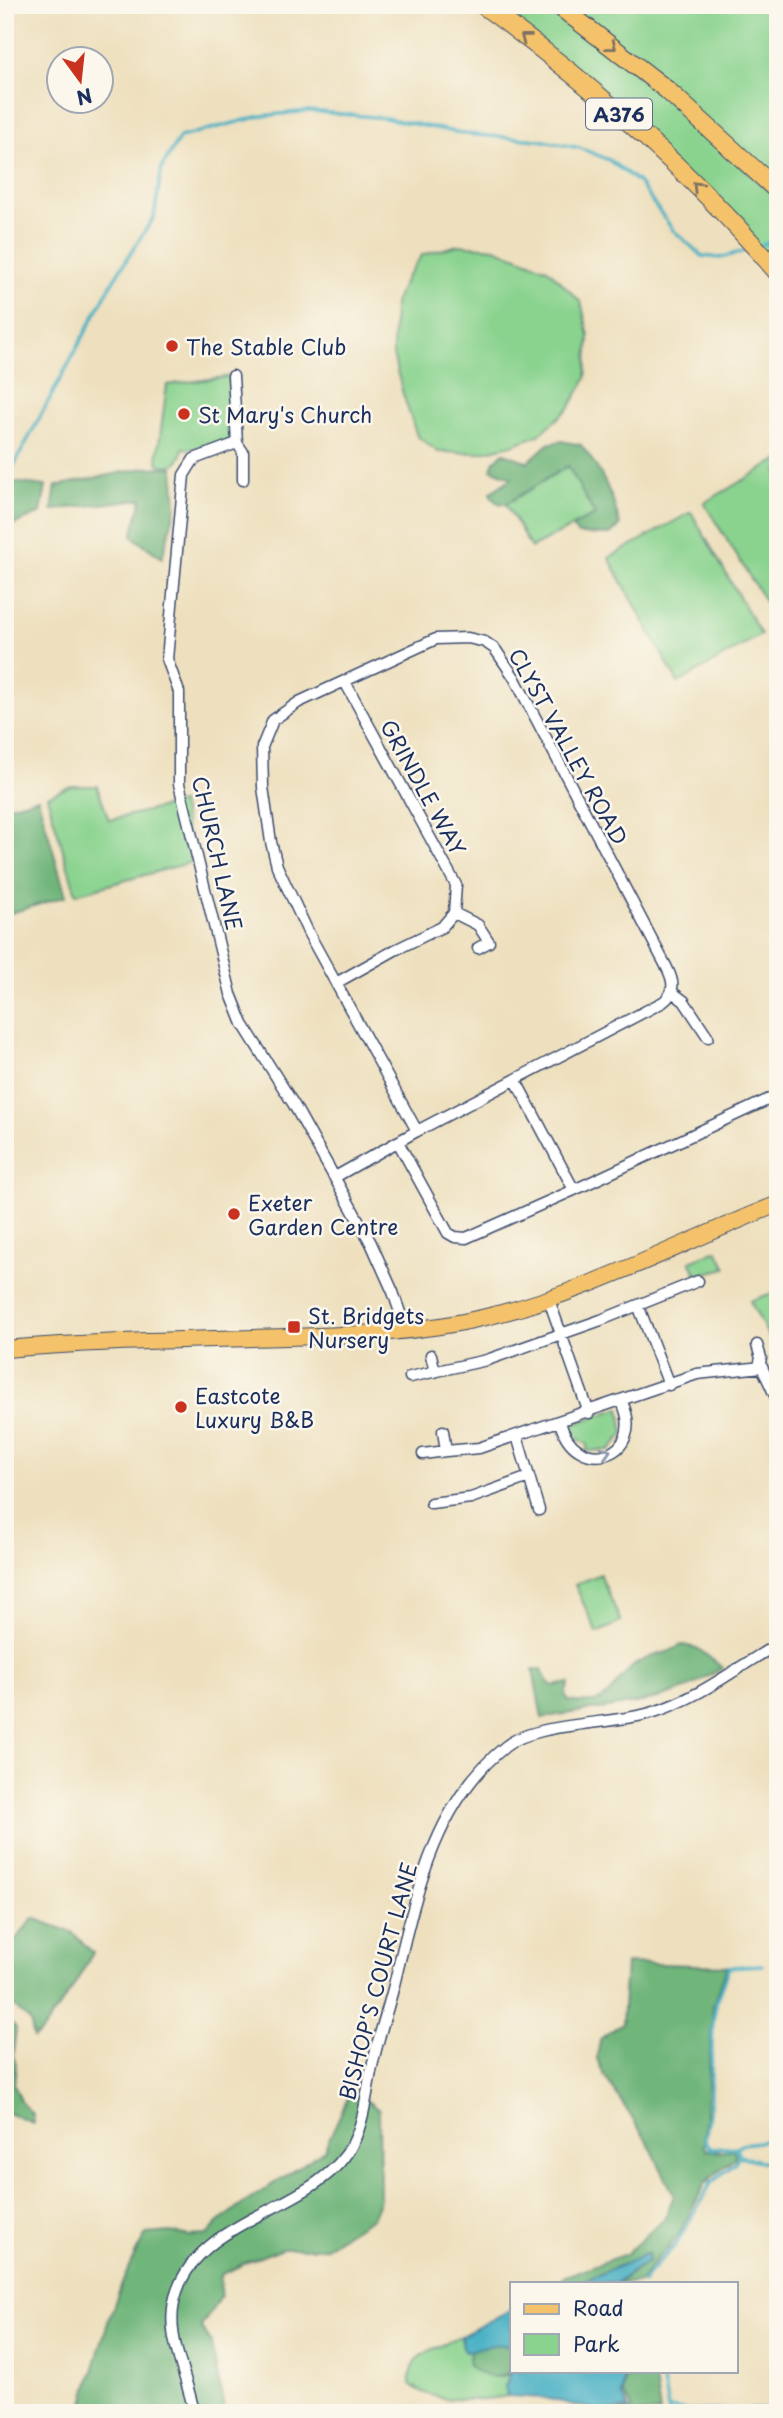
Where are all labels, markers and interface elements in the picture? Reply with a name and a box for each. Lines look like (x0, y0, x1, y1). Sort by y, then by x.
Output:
one-way arrow (520, 33, 533, 46)
one-way arrow (604, 38, 617, 51)
north arrow (46, 46, 116, 116)
text: N (74, 82, 96, 113)
road number: A376 (586, 98, 652, 130)
one-way arrow (692, 182, 705, 195)
place label: The Stable Club (186, 330, 346, 362)
marker: The Stable Club (164, 338, 180, 354)
place label: St Mary's Church (198, 398, 372, 430)
marker: St Mary's Church (176, 406, 192, 422)
street label: CLYST VALLEY ROAD (502, 642, 636, 850)
street label: GRINDLE WAY (373, 713, 475, 861)
street label: CHURCH LANE (185, 773, 251, 933)
place label: Exeter Garden Centre (248, 1186, 398, 1242)
marker: Exeter Garden Centre (226, 1206, 242, 1222)
place label: St. Bridgets Nursery (308, 1299, 424, 1355)
marker: St. Bridgets Nursery (286, 1319, 302, 1335)
place label: Eastcote Luxury B&B (195, 1379, 314, 1435)
marker: Eastcote Luxury B&B (173, 1399, 189, 1415)
one-way arrow (599, 1446, 611, 1461)
street label: BISHOP'S COURT LANE (330, 1858, 424, 2104)
legend (510, 2282, 738, 2372)
text: Road (573, 2291, 624, 2323)
text: Park (573, 2327, 620, 2359)

